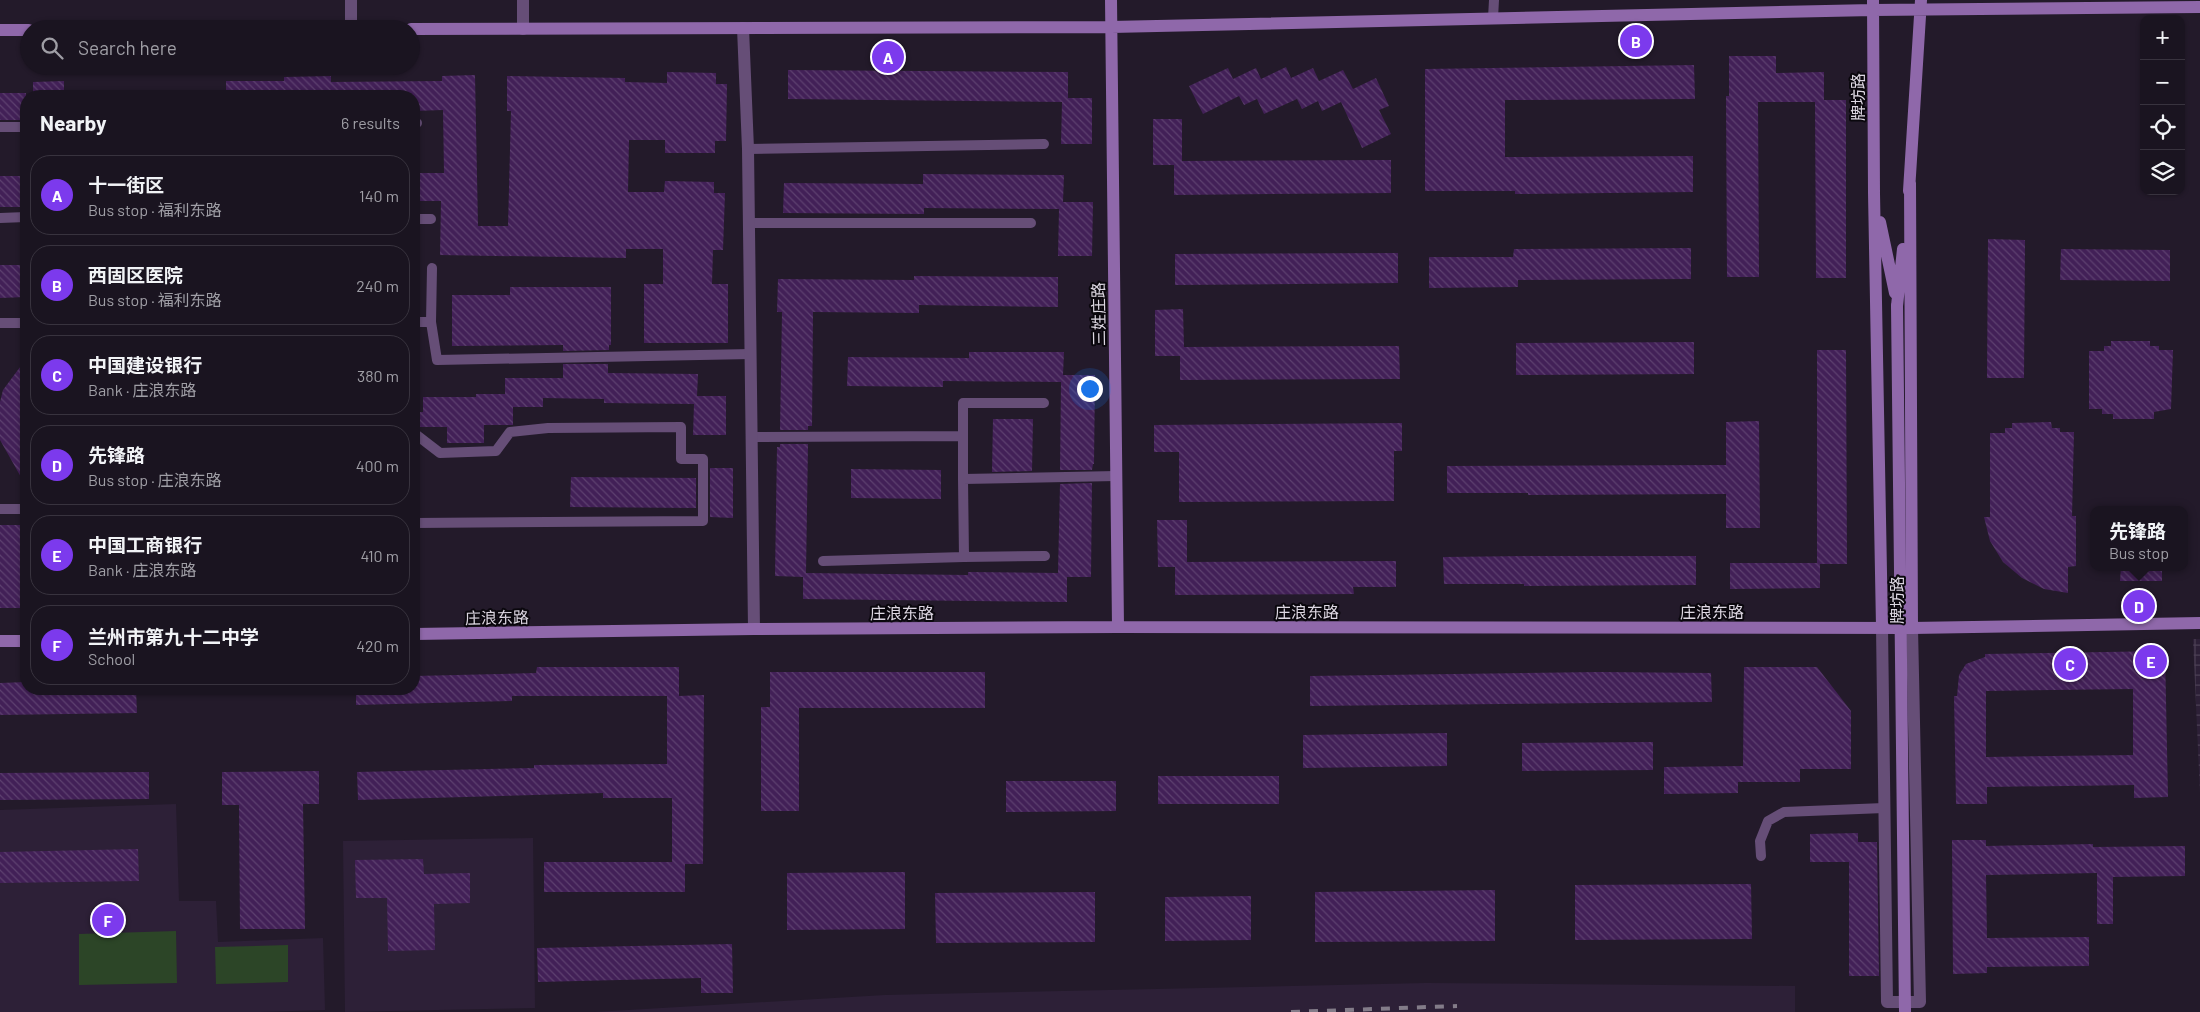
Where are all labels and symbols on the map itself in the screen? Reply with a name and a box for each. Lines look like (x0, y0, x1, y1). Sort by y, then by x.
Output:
pin: B (1620, 22, 1652, 60)
pin: A (872, 38, 904, 76)
street label: 牌坊路 (1848, 73, 1867, 121)
street label: 三姓庄路 (1088, 282, 1108, 346)
your location (1077, 376, 1103, 402)
street label: 牌坊路 (1887, 576, 1906, 624)
pin: D (2123, 587, 2155, 625)
street label: 庄浪东路 (1275, 602, 1339, 621)
street label: 庄浪东路 (1680, 602, 1744, 621)
street label: 庄浪东路 (870, 603, 934, 622)
street label: 庄浪东路 (465, 607, 529, 627)
pin: E (2135, 642, 2167, 680)
pin: C (2054, 645, 2086, 683)
pin: F (92, 901, 124, 939)

